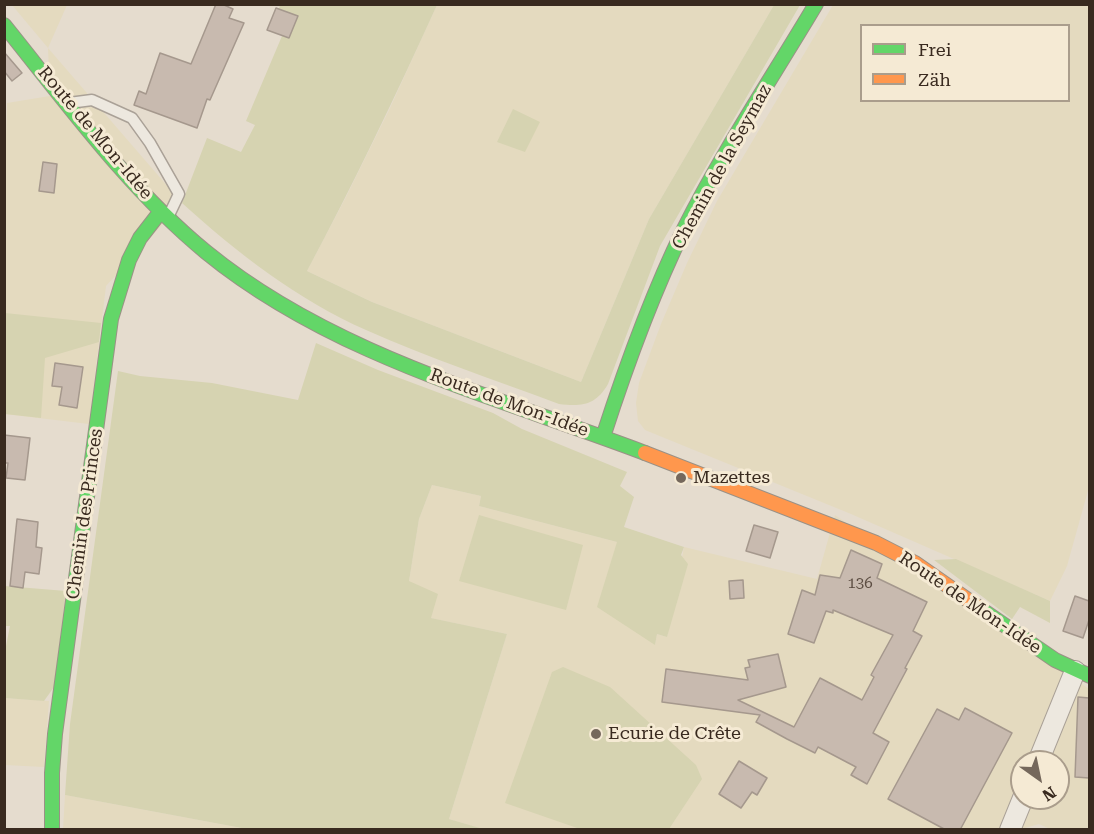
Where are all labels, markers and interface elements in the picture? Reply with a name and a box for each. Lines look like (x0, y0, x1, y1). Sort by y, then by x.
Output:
legend (860, 24, 1070, 102)
text: Frei (918, 39, 951, 60)
street label: Route de Mon-Idée (33, 62, 157, 204)
text: Zäh (918, 69, 951, 90)
street label: Chemin de la Seymaz (668, 81, 776, 253)
street label: Route de Mon-Idée (427, 364, 591, 442)
street label: Chemin des Princes (62, 427, 108, 601)
place label: Mazettes (693, 467, 770, 489)
marker: Mazettes (674, 471, 688, 485)
street label: Route de Mon-Idée (895, 547, 1045, 659)
house number: 136 (847, 575, 873, 593)
place label: Ecurie de Crête (608, 723, 741, 745)
marker: Ecurie de Crête (589, 727, 603, 741)
north arrow (1010, 750, 1070, 810)
text: N (1039, 783, 1059, 805)

